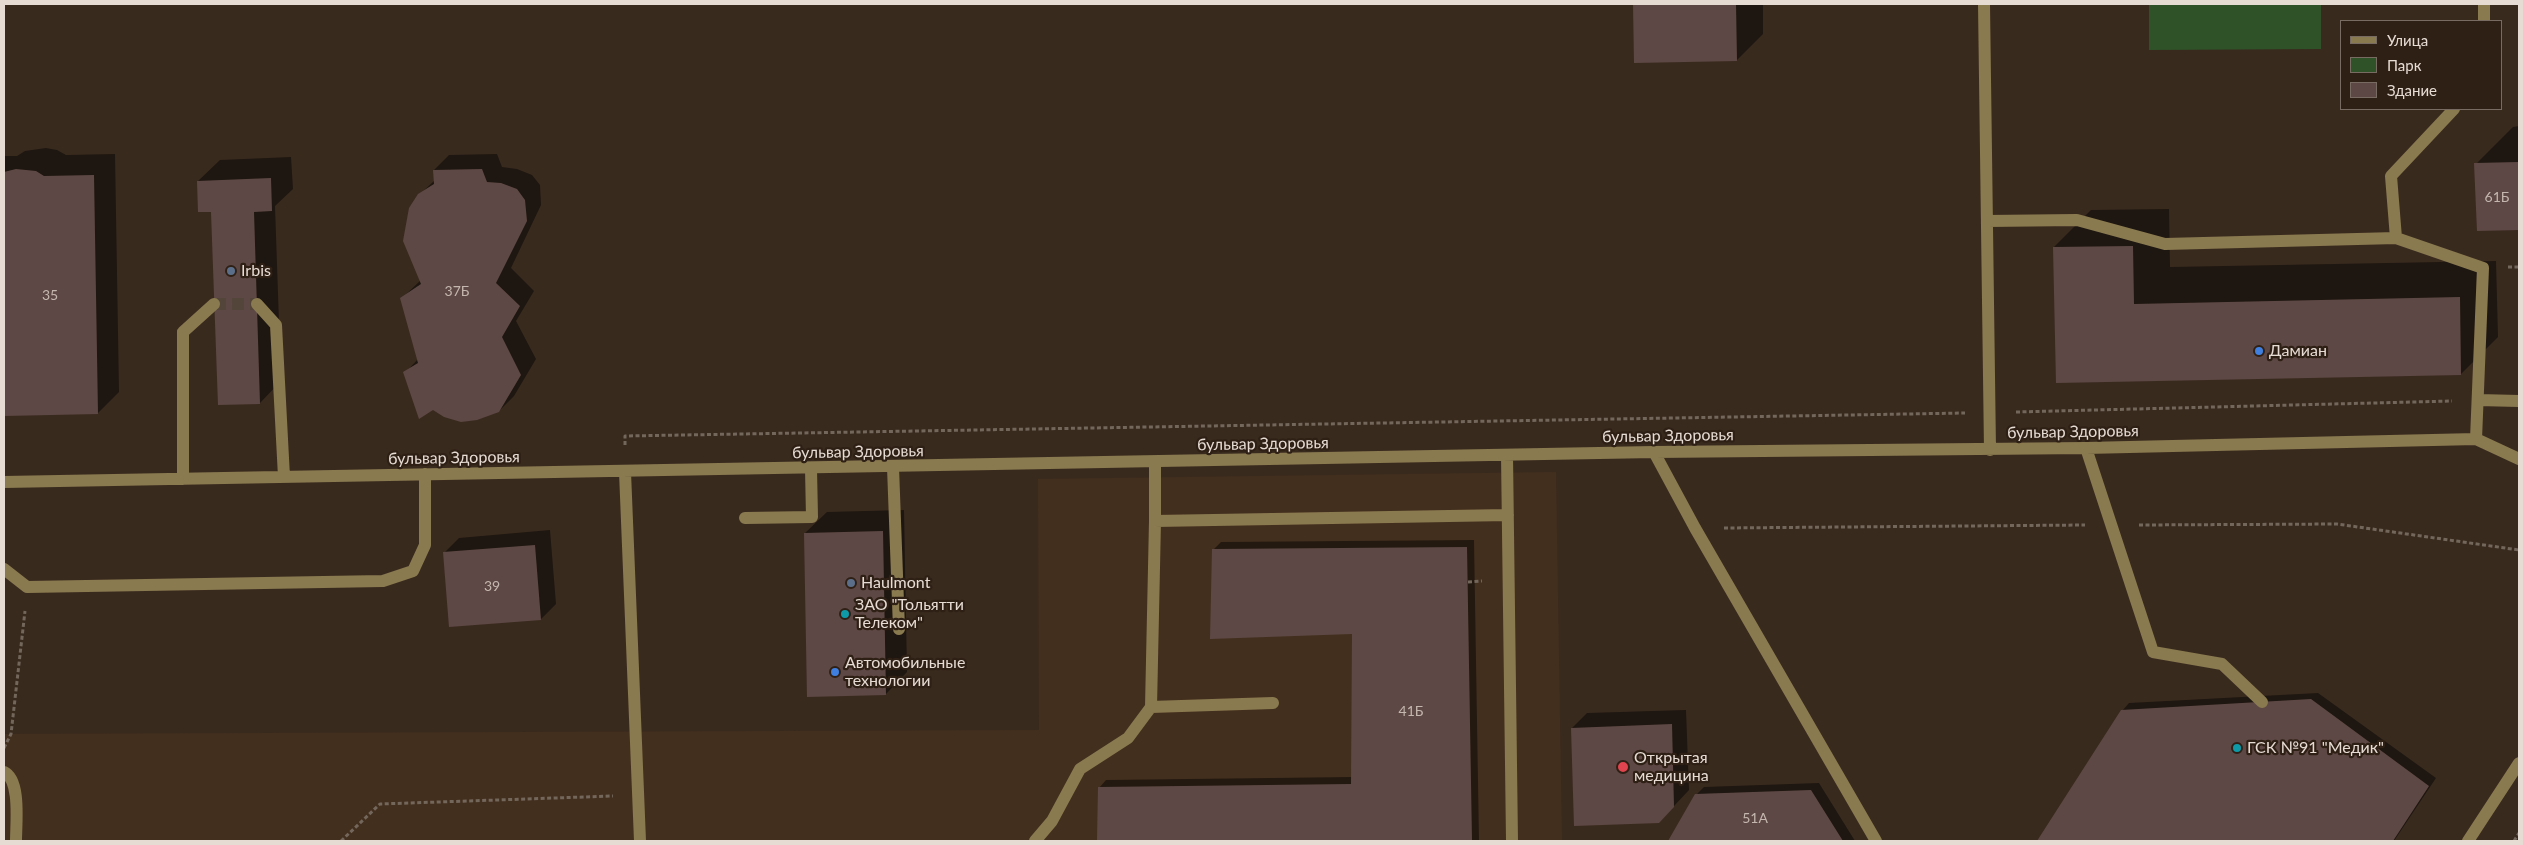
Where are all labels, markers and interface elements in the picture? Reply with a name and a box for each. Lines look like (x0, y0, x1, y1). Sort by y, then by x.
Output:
legend (2340, 20, 2503, 110)
text: Улица (2387, 31, 2428, 49)
text: Парк (2387, 56, 2421, 74)
text: Здание (2387, 81, 2437, 99)
house number: 61Б (2485, 189, 2509, 205)
place label: Irbis (241, 261, 271, 281)
marker: Irbis (225, 265, 237, 277)
house number: 37Б (445, 283, 469, 299)
house number: 35 (42, 287, 58, 303)
place label: Дамиан (2269, 341, 2327, 361)
marker: Дамиан (2253, 345, 2265, 357)
street label: бульвар Здоровья (2007, 421, 2139, 443)
street label: бульвар Здоровья (1602, 425, 1734, 447)
street label: бульвар Здоровья (1197, 433, 1329, 455)
street label: бульвар Здоровья (792, 441, 924, 463)
street label: бульвар Здоровья (388, 447, 520, 469)
place label: Haulmont (861, 573, 930, 593)
marker: Haulmont (845, 577, 857, 589)
house number: 39 (484, 578, 500, 594)
place label: ЗАО "Тольятти Телеком" (855, 595, 964, 633)
marker: ЗАО "Тольятти Телеком" (839, 608, 851, 620)
place label: Автомобильные технологии (845, 653, 965, 691)
marker: Автомобильные технологии (829, 666, 841, 678)
house number: 41Б (1399, 703, 1423, 719)
place label: ГСК №91 "Медик" (2247, 738, 2384, 758)
marker: ГСК №91 "Медик" (2231, 742, 2243, 754)
place label: Открытая медицина (1634, 748, 1709, 786)
marker: Открытая медицина (1616, 760, 1630, 774)
house number: 51А (1742, 810, 1768, 826)

